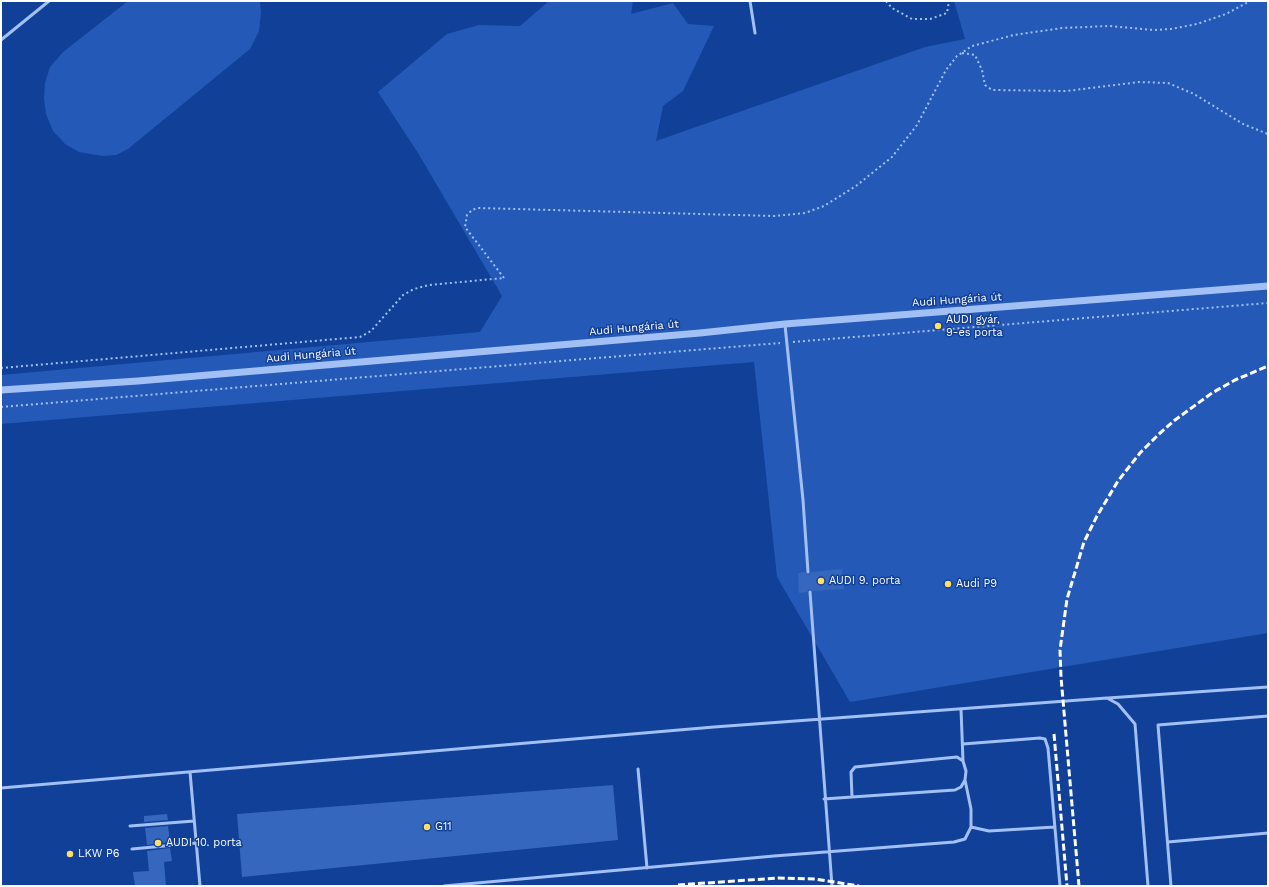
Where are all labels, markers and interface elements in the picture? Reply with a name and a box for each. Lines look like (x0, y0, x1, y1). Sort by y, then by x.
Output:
street label: Audi Hungária út (912, 290, 1002, 310)
place label: AUDI gyár, 9-es porta (946, 313, 1003, 339)
street label: Audi Hungária út (589, 318, 679, 338)
marker: AUDI gyár, 9-es porta (933, 321, 943, 331)
street label: Audi Hungária út (266, 345, 356, 365)
place label: AUDI 9. porta (829, 574, 901, 588)
marker: AUDI 9. porta (816, 576, 826, 586)
place label: Audi P9 (956, 577, 997, 591)
marker: Audi P9 (943, 579, 953, 589)
place label: G11 (435, 820, 452, 834)
marker: G11 (422, 822, 432, 832)
place label: AUDI 10. porta (166, 836, 242, 850)
marker: AUDI 10. porta (153, 838, 163, 848)
place label: LKW P6 (78, 847, 120, 861)
marker: LKW P6 (65, 849, 75, 859)

